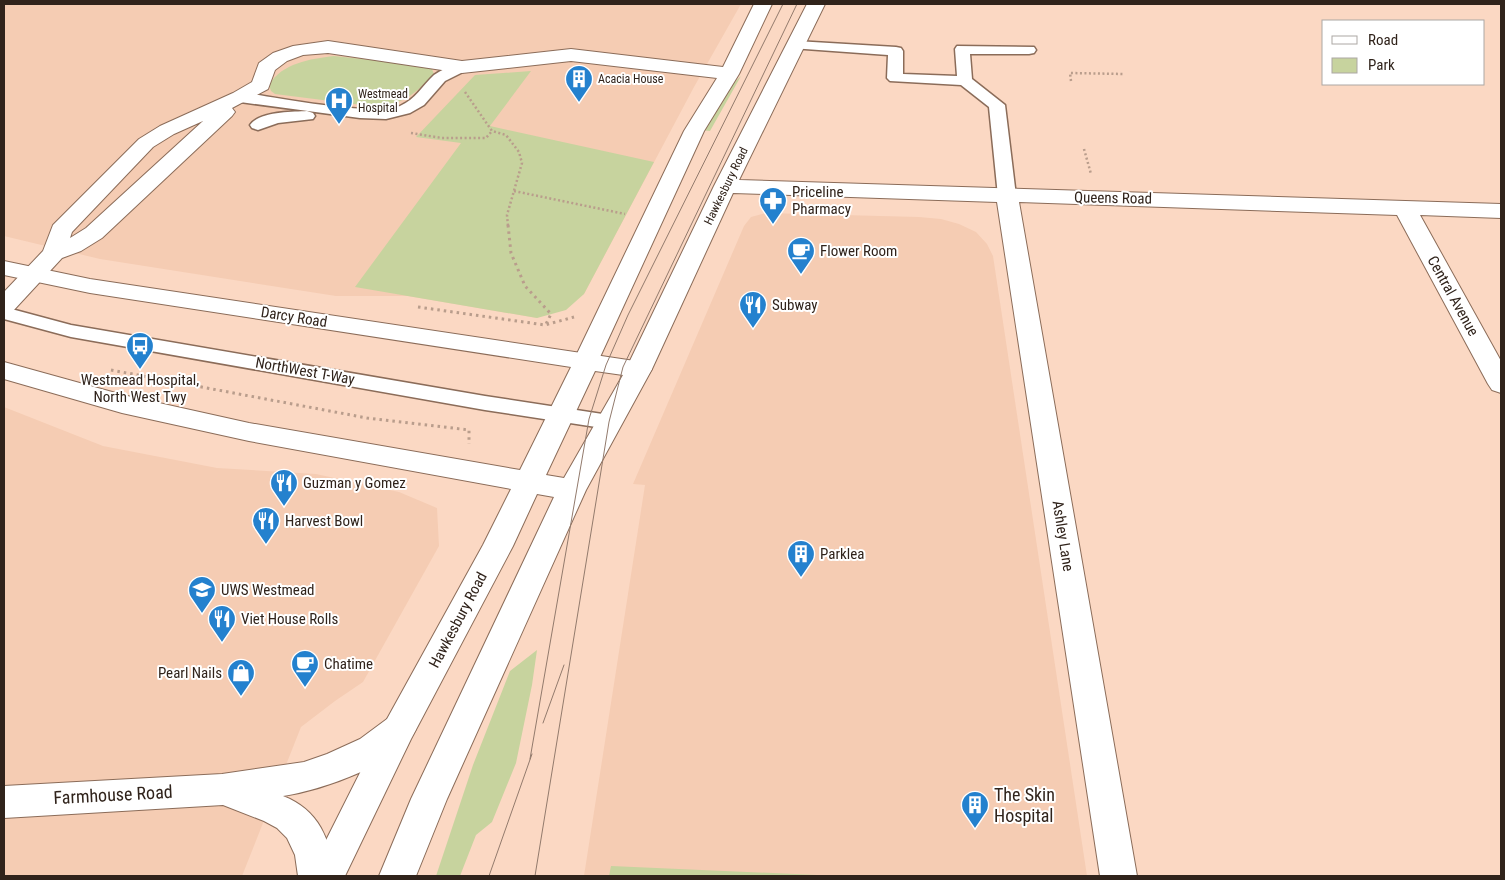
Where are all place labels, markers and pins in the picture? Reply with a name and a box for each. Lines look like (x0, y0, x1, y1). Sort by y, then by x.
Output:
building icon: Acacia House (564, 64, 594, 103)
place label: Acacia House (598, 72, 664, 86)
hospital icon: Westmead Hospital (324, 86, 354, 125)
place label: Westmead Hospital (358, 87, 408, 115)
place label: Priceline Pharmacy (792, 183, 851, 218)
pharmacy icon: Priceline Pharmacy (758, 186, 788, 225)
cafe icon: Flower Room (786, 236, 816, 275)
place label: Flower Room (820, 242, 897, 260)
restaurant icon: Subway (738, 290, 768, 329)
place label: Subway (772, 296, 818, 314)
bus stop icon: Westmead Hospital, North West Twy (125, 331, 155, 370)
place label: Westmead Hospital, North West Twy (81, 371, 199, 406)
restaurant icon: Guzman y Gomez (269, 468, 299, 507)
place label: Guzman y Gomez (303, 474, 406, 492)
restaurant icon: Harvest Bowl (251, 506, 281, 545)
place label: Harvest Bowl (285, 512, 363, 530)
building icon: Parklea (786, 539, 816, 578)
place label: Parklea (820, 545, 864, 563)
school or university icon: UWS Westmead (187, 575, 217, 614)
place label: UWS Westmead (221, 581, 315, 599)
restaurant icon: Viet House Rolls (207, 604, 237, 643)
place label: Viet House Rolls (241, 610, 339, 628)
cafe icon: Chatime (290, 649, 320, 688)
place label: Chatime (324, 655, 373, 673)
shop icon: Pearl Nails (226, 658, 256, 697)
place label: Pearl Nails (158, 664, 222, 682)
place label: The Skin Hospital (994, 784, 1055, 826)
building icon: The Skin Hospital (960, 790, 990, 829)

